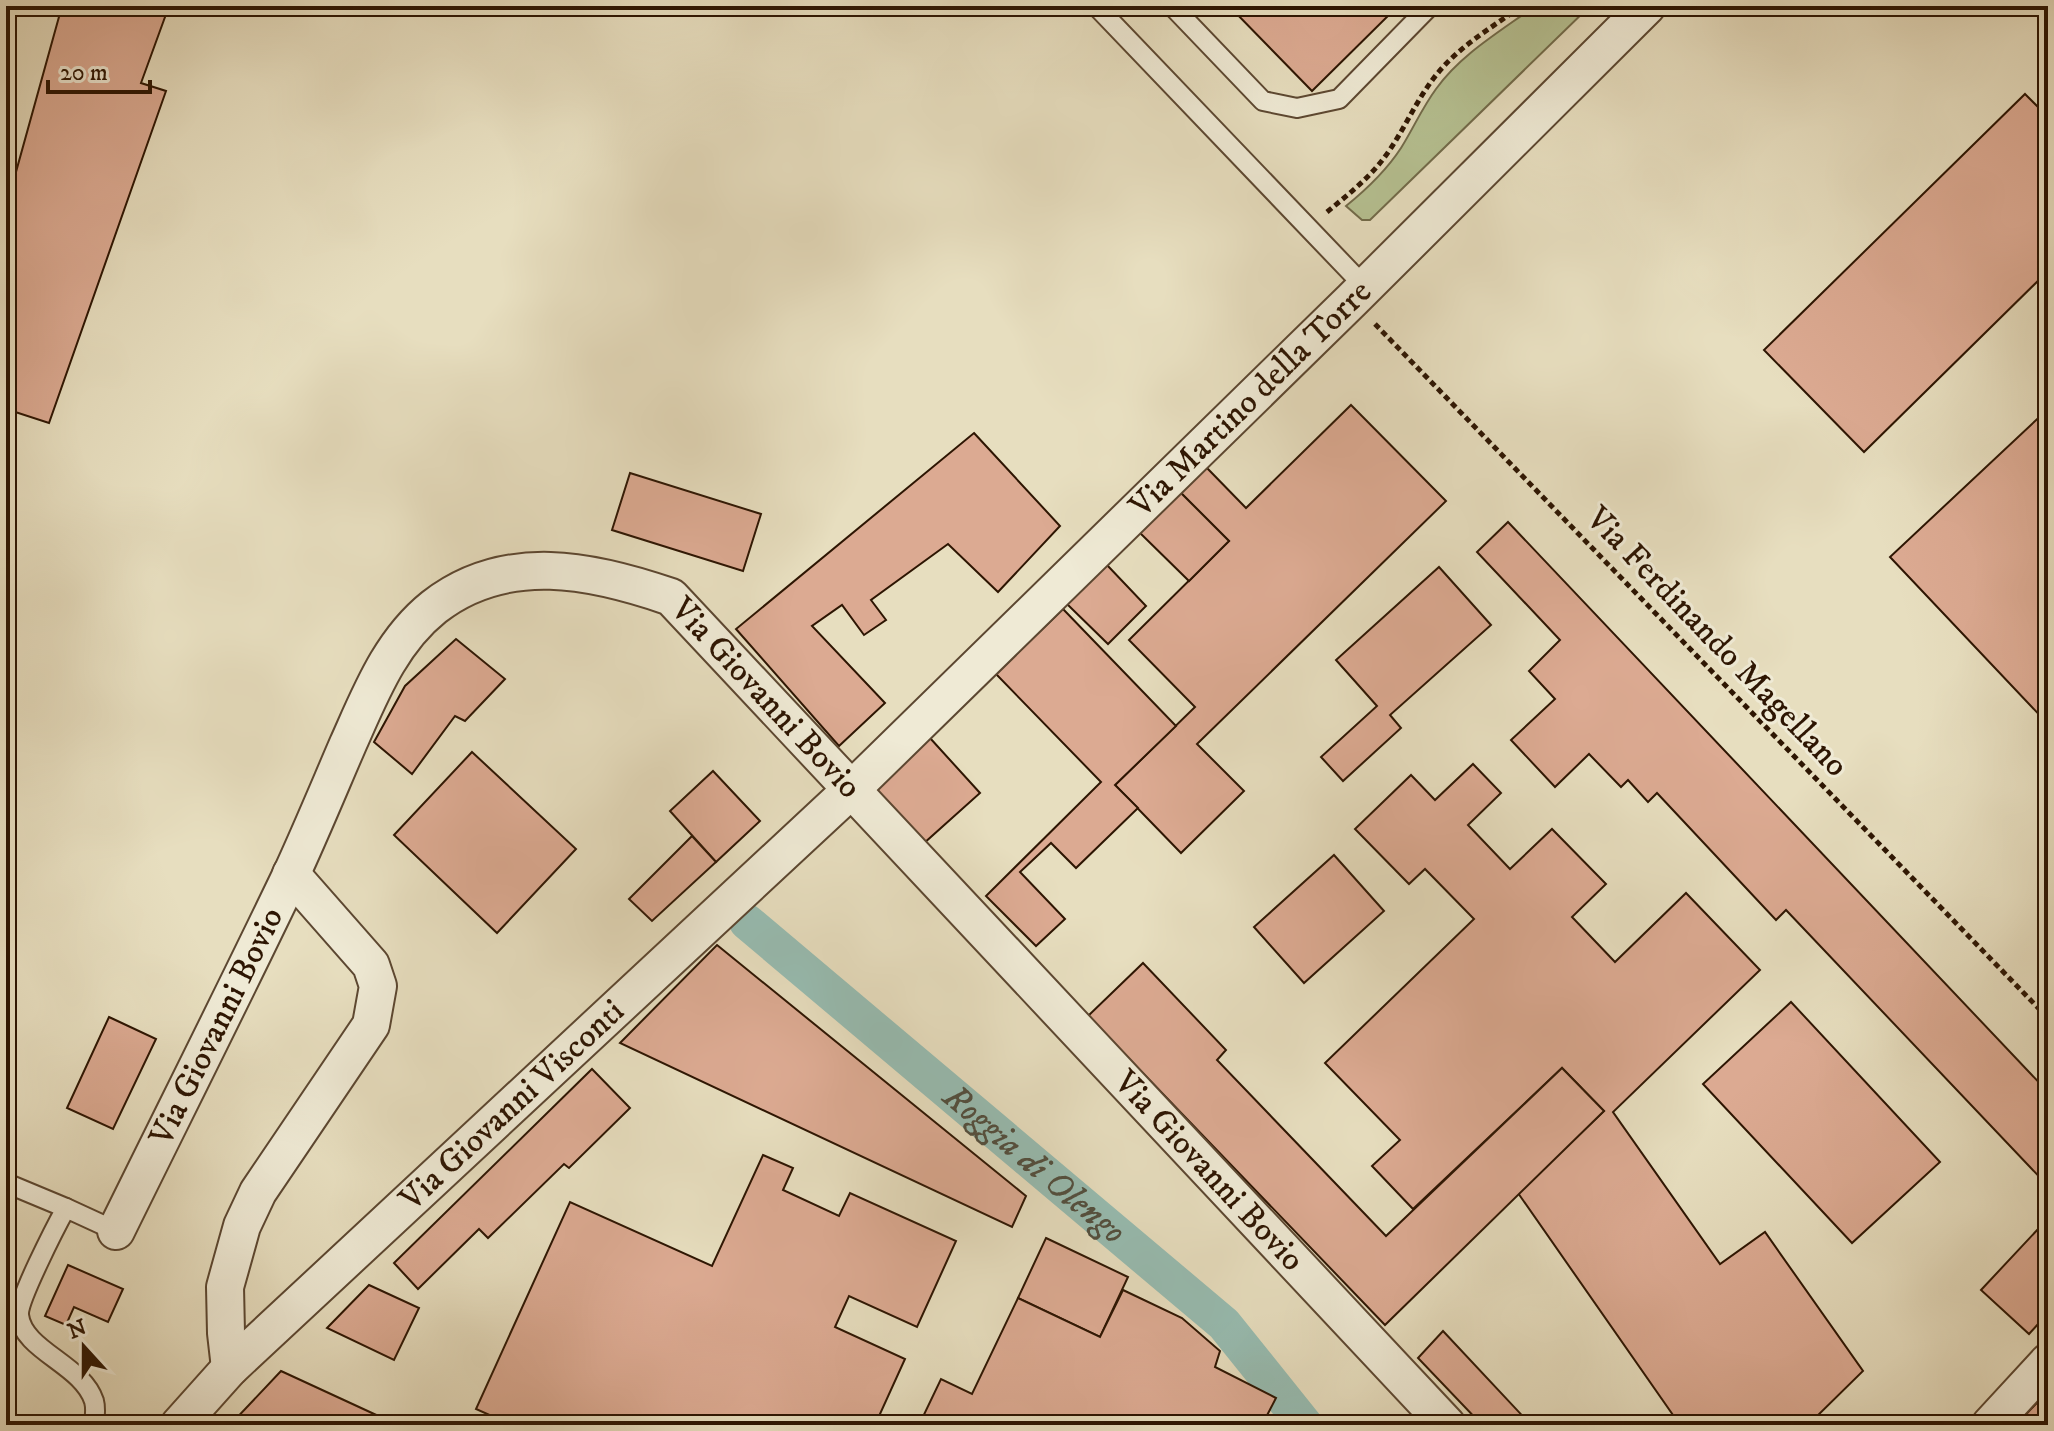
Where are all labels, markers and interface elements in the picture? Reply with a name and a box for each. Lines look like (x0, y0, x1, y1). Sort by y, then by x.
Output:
scale bar (48, 44, 150, 94)
text: 20 m (60, 58, 108, 88)
street label: Via Martino della Torre (1120, 271, 1381, 527)
street label: Via Ferdinando Magellano (1576, 497, 1857, 786)
street label: Via Giovanni Bovio (661, 588, 870, 808)
street label: Via Giovanni Bovio (140, 901, 293, 1153)
street label: Via Giovanni Visconti (390, 991, 633, 1221)
street label: Via Giovanni Bovio (1104, 1061, 1313, 1280)
water label: Roggia di Olengo (933, 1074, 1135, 1254)
north arrow (44, 1307, 124, 1387)
text: N (64, 1314, 91, 1346)

